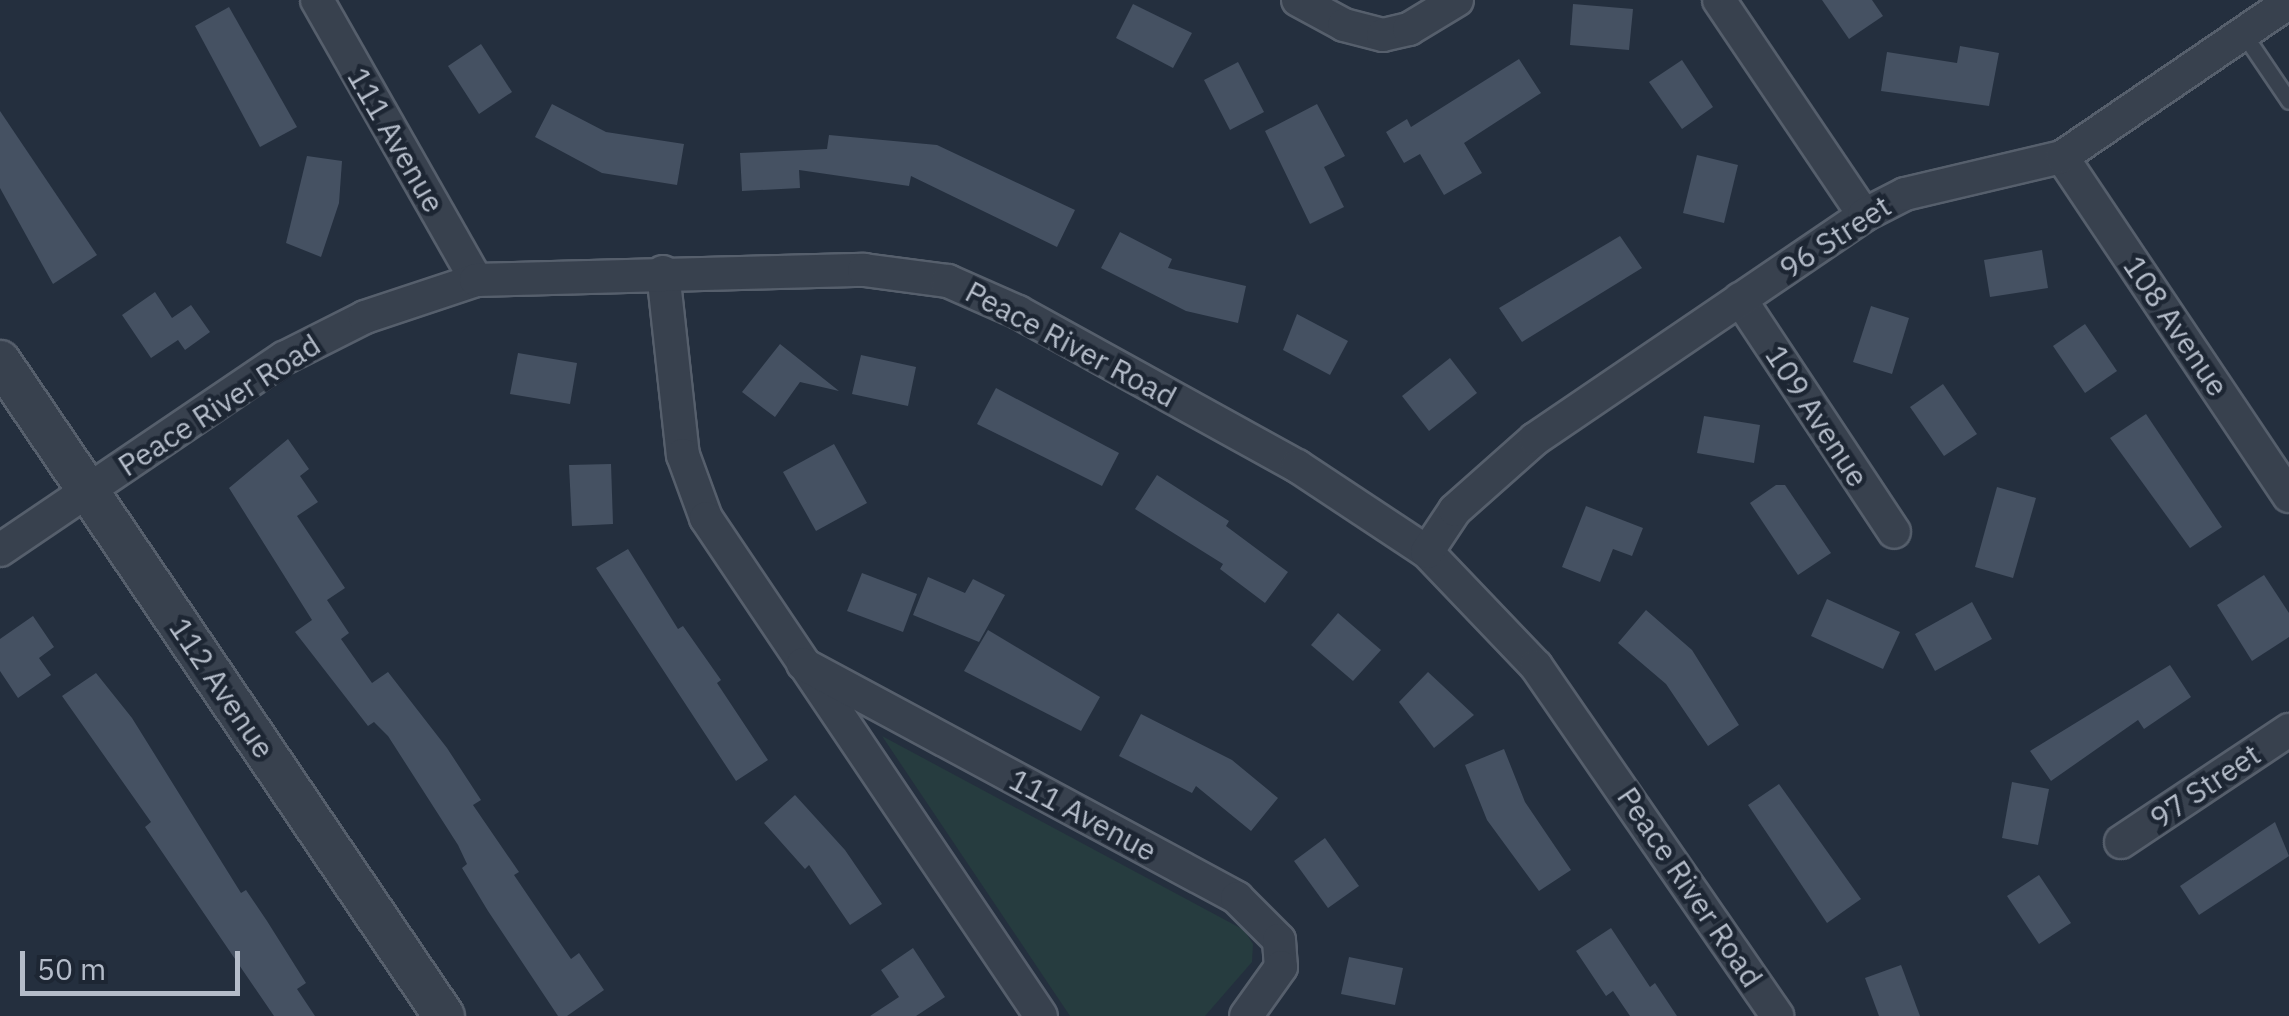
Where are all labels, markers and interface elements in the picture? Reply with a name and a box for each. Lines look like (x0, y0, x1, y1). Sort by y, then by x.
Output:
street label: 111 Avenue (340, 61, 452, 219)
street label: 96 Street (1773, 188, 1897, 286)
street label: 108 Avenue (2116, 249, 2236, 403)
street label: Peace River Road (960, 273, 1182, 415)
street label: Peace River Road (111, 326, 327, 484)
street label: 109 Avenue (1758, 339, 1876, 493)
street label: 112 Avenue (162, 611, 282, 765)
street label: 97 Street (2143, 736, 2267, 836)
street label: 111 Avenue (1003, 761, 1163, 869)
street label: Peace River Road (1610, 780, 1770, 994)
scale bar (25, 931, 245, 993)
text: 50 m (37, 949, 106, 988)

